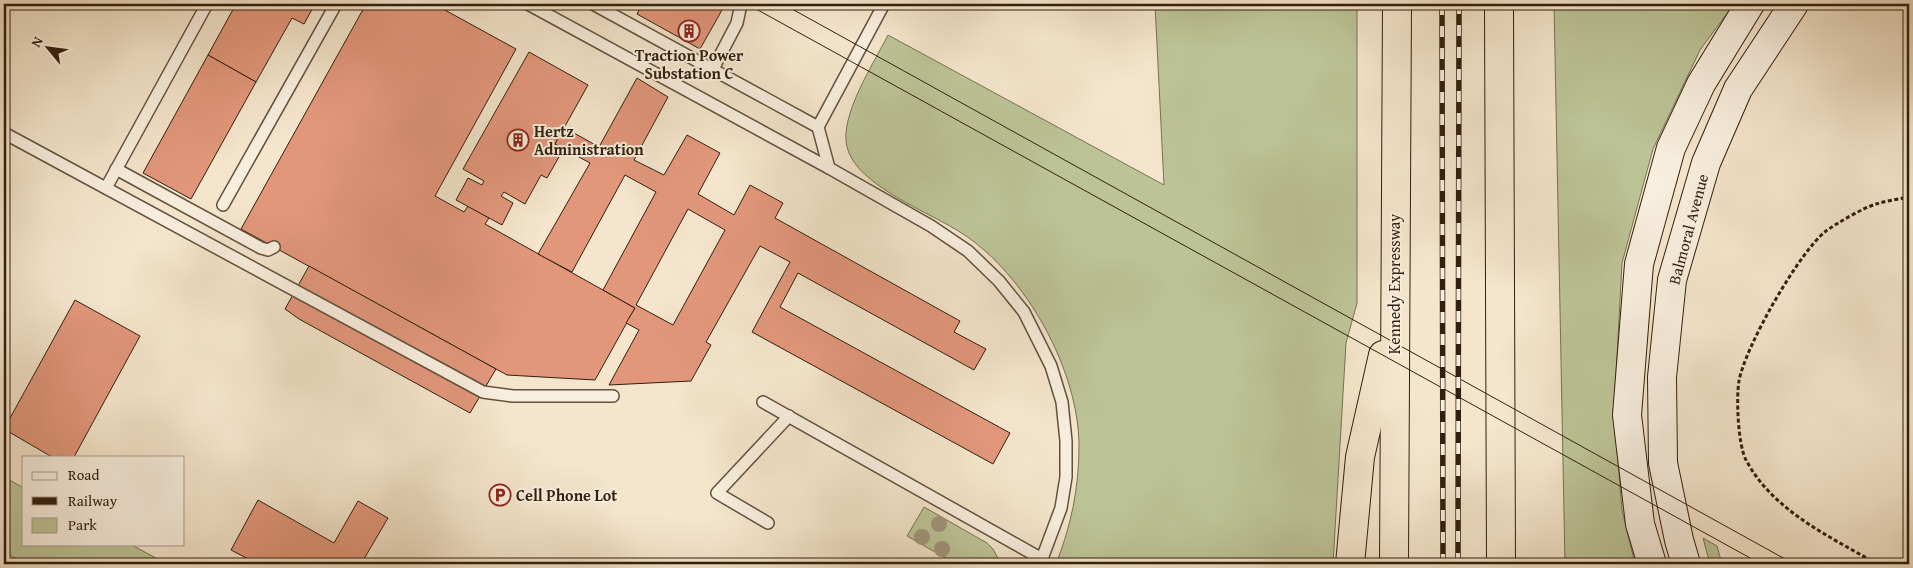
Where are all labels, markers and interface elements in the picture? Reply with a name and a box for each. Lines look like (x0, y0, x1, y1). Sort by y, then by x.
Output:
building icon: Traction Power Substation C (677, 19, 701, 43)
north arrow (22, 22, 72, 72)
text: N (26, 32, 48, 51)
place label: Traction Power Substation C (635, 43, 744, 85)
place label: Hertz Administration (534, 119, 644, 161)
building icon: Hertz Administration (506, 128, 530, 152)
street label: Balmoral Avenue (1662, 171, 1714, 287)
street label: Kennedy Expressway (1382, 214, 1406, 354)
legend (22, 456, 185, 546)
text: Road (68, 464, 99, 485)
parking icon: Cell Phone Lot (488, 483, 512, 507)
place label: Cell Phone Lot (516, 483, 617, 507)
text: Railway (68, 490, 118, 511)
text: Park (68, 514, 97, 535)

